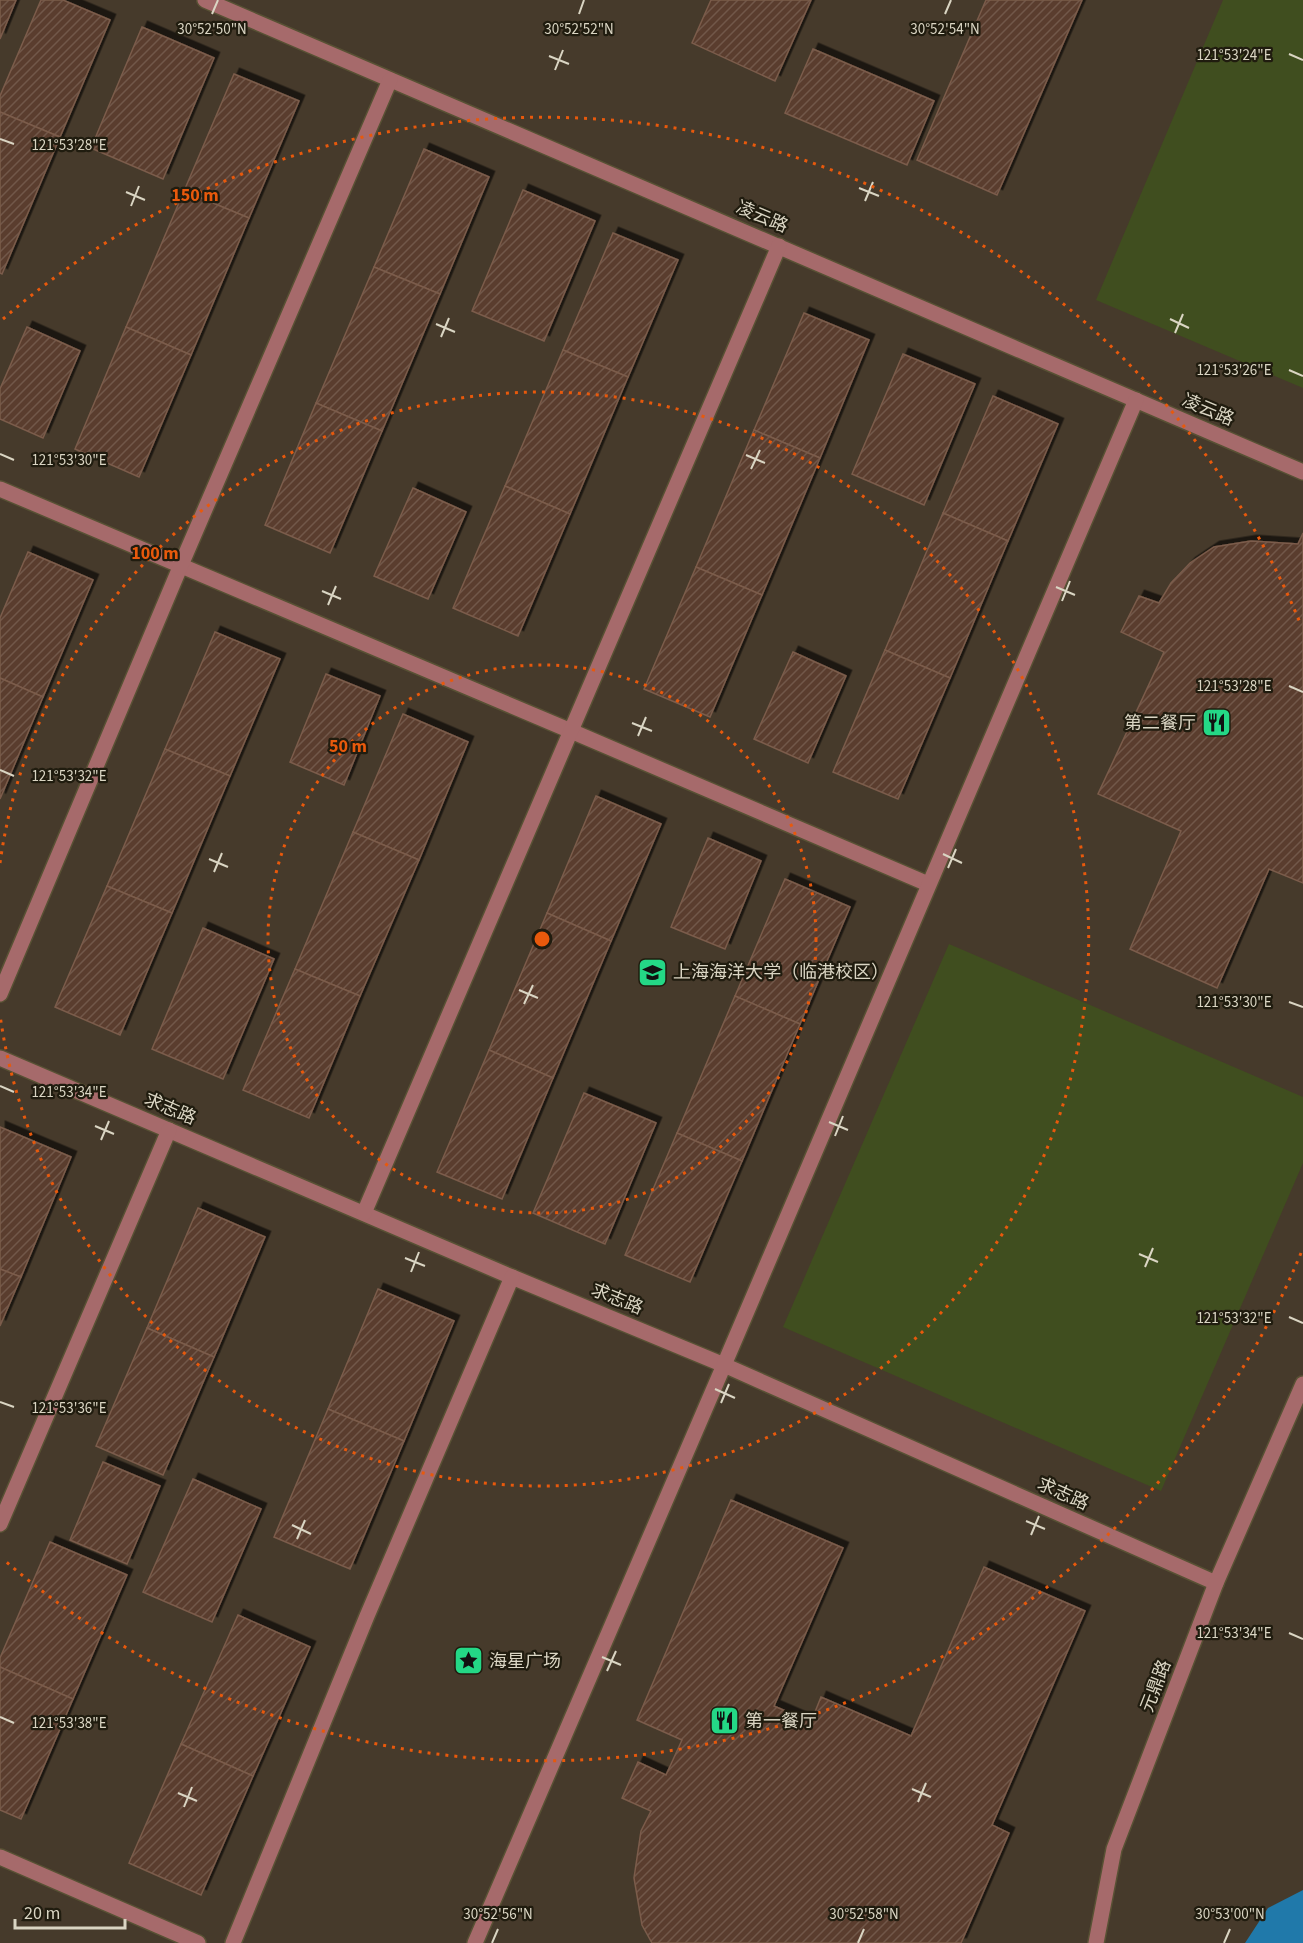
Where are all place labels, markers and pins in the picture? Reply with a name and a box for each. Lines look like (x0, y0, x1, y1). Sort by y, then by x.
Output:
restaurant icon: 第二餐厅 (1201, 707, 1233, 739)
place label: 第二餐厅 (1124, 711, 1196, 736)
centre of rings (532, 929, 552, 949)
school or university icon: 上海海洋大学（临港校区） (636, 956, 668, 988)
place label: 上海海洋大学（临港校区） (673, 960, 889, 985)
place icon: 海星广场 (452, 1645, 484, 1677)
place label: 海星广场 (489, 1649, 561, 1674)
restaurant icon: 第一餐厅 (708, 1705, 740, 1737)
place label: 第一餐厅 (745, 1709, 817, 1734)

